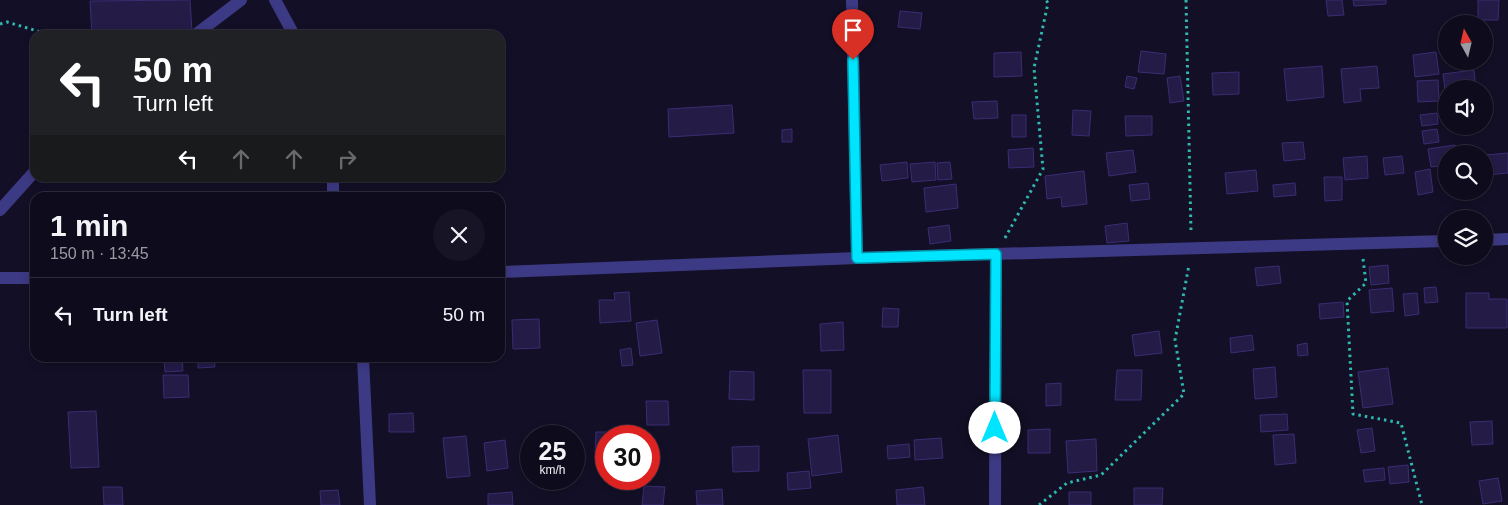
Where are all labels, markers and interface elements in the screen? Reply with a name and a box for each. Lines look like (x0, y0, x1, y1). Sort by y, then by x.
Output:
pin (832, 9, 874, 60)
north arrow (1438, 15, 1492, 70)
map controls (1438, 15, 1493, 265)
icon: arrive (839, 16, 867, 44)
icon: left (50, 50, 115, 115)
text: 50 m (133, 50, 213, 89)
button: sound (1438, 80, 1493, 135)
text: Turn left (133, 91, 213, 116)
icon: left (174, 145, 202, 173)
icon: ahead (227, 145, 255, 173)
icon: ahead (280, 145, 308, 173)
icon: right (333, 145, 361, 173)
button: search (1438, 145, 1493, 200)
text: 1 min (50, 209, 128, 242)
button: close (433, 209, 485, 261)
button: layers (1438, 210, 1493, 265)
text: 150 m · 13:45 (50, 245, 149, 262)
icon: left (50, 301, 78, 329)
text: Turn left (93, 304, 168, 325)
text: 50 m (443, 304, 485, 325)
position arrow (968, 401, 1020, 453)
speed limit sign: 30 (595, 425, 660, 490)
text: 25 (539, 437, 566, 465)
text: km/h (539, 463, 566, 477)

